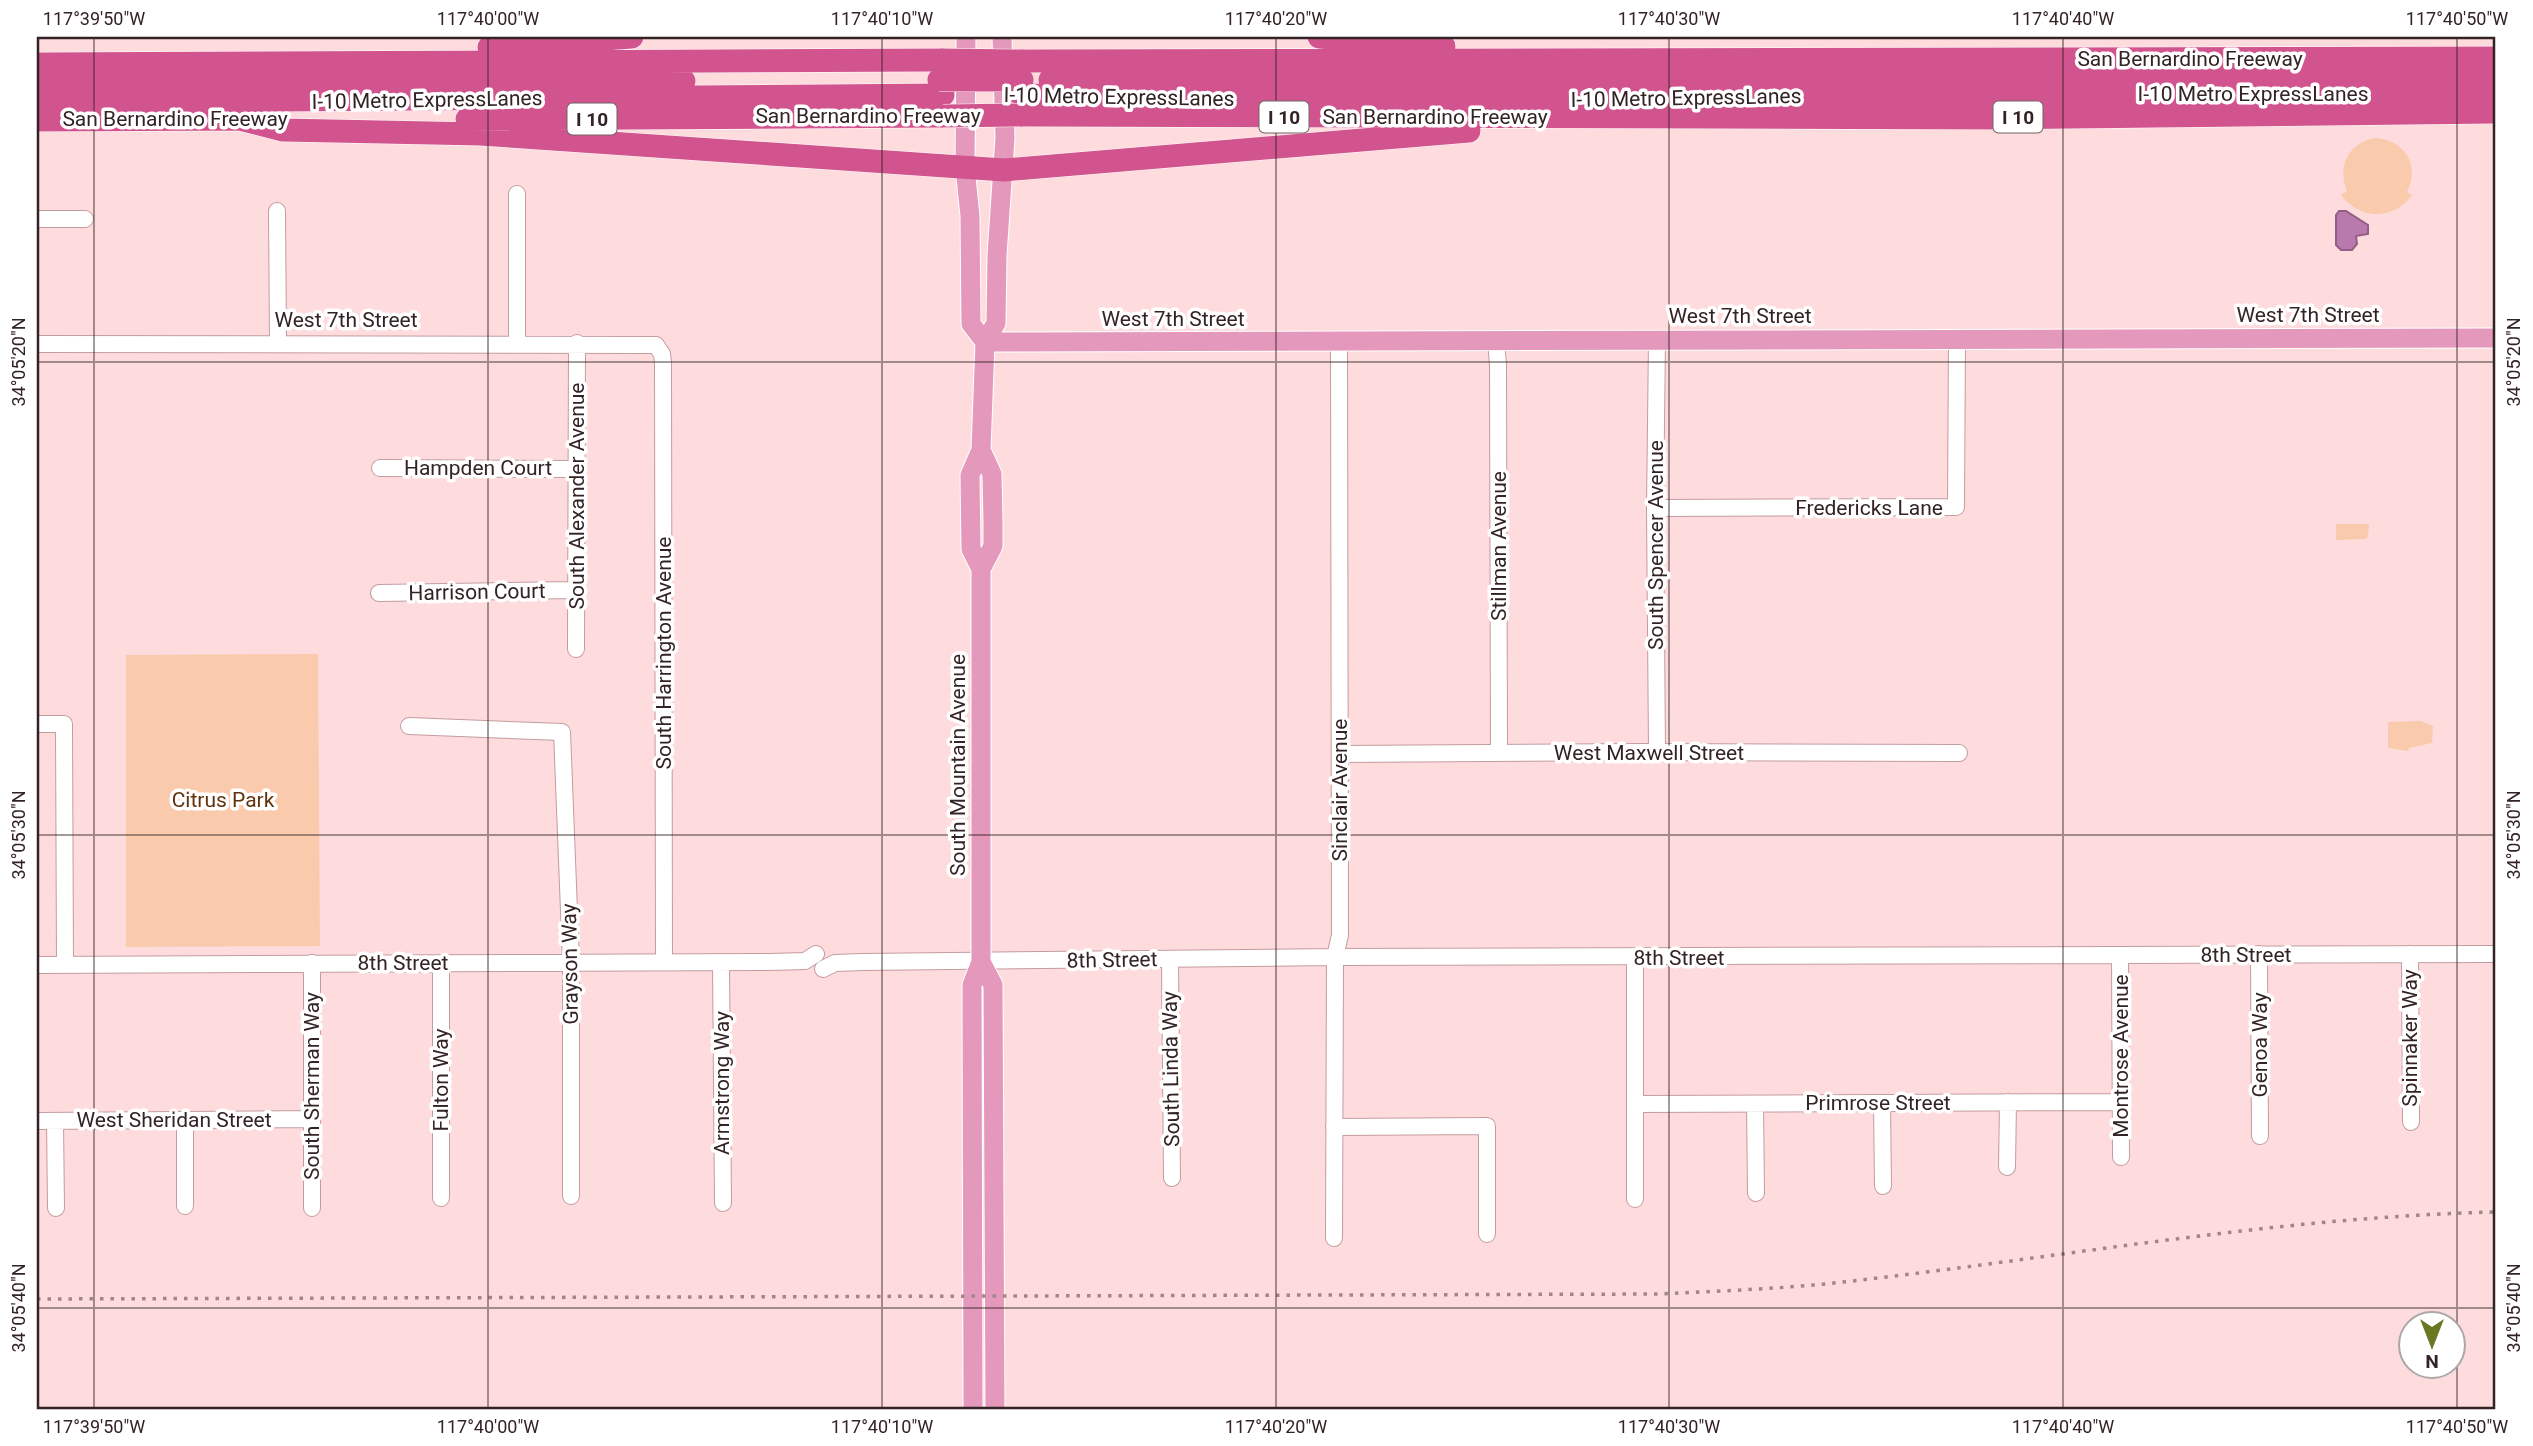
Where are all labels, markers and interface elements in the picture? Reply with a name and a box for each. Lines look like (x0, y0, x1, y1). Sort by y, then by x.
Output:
text: 117°39'50"W (43, 8, 145, 29)
text: 117°40'00"W (437, 8, 539, 29)
text: 117°40'10"W (831, 8, 933, 29)
text: 117°40'20"W (1225, 8, 1327, 29)
text: 117°40'30"W (1618, 8, 1720, 29)
text: 117°40'40"W (2012, 8, 2114, 29)
text: 117°40'50"W (2406, 8, 2508, 29)
street label: San Bernardino Freeway (2077, 47, 2303, 71)
street label: I-10 Metro ExpressLanes (2138, 82, 2368, 106)
street label: I-10 Metro ExpressLanes (1003, 83, 1235, 111)
street label: I-10 Metro ExpressLanes (1570, 84, 1802, 112)
street label: I-10 Metro ExpressLanes (311, 86, 543, 114)
road number: I 10 (1260, 102, 1308, 132)
road number: I 10 (1994, 102, 2042, 132)
road number: I 10 (568, 104, 616, 134)
street label: San Bernardino Freeway (755, 104, 981, 128)
street label: San Bernardino Freeway (1322, 105, 1548, 129)
street label: San Bernardino Freeway (62, 107, 288, 131)
street label: West 7th Street (2236, 303, 2380, 327)
street label: West 7th Street (1668, 304, 1812, 328)
street label: West 7th Street (1101, 307, 1245, 331)
street label: West 7th Street (274, 308, 418, 332)
text: 34°05'20"N (8, 317, 29, 407)
text: 34°05'20"N (2503, 317, 2524, 407)
street label: South Alexander Avenue (565, 382, 589, 610)
street label: South Spencer Avenue (1644, 440, 1668, 650)
street label: Hampden Court (404, 456, 552, 480)
street label: Stillman Avenue (1487, 471, 1511, 621)
street label: Fredericks Lane (1795, 496, 1943, 520)
street label: South Harrington Avenue (652, 537, 676, 769)
street label: Harrison Court (408, 579, 546, 605)
street label: South Mountain Avenue (946, 654, 970, 876)
street label: Sinclair Avenue (1328, 719, 1352, 861)
street label: West Maxwell Street (1554, 741, 1744, 765)
park label: Citrus Park (172, 788, 275, 812)
text: 34°05'30"N (8, 790, 29, 880)
text: 34°05'30"N (2503, 790, 2524, 880)
street label: Grayson Way (557, 903, 583, 1025)
street label: 8th Street (2201, 943, 2292, 967)
street label: 8th Street (1634, 946, 1725, 970)
street label: 8th Street (1066, 947, 1158, 973)
street label: 8th Street (358, 951, 449, 975)
street label: Spinnaker Way (2398, 969, 2422, 1107)
street label: Montrose Avenue (2109, 974, 2133, 1138)
street label: South Linda Way (1158, 991, 1184, 1147)
street label: South Sherman Way (300, 992, 324, 1180)
street label: Genoa Way (2248, 992, 2272, 1098)
street label: Armstrong Way (710, 1011, 734, 1155)
street label: Fulton Way (429, 1028, 453, 1132)
street label: Primrose Street (1805, 1091, 1951, 1115)
street label: West Sheridan Street (76, 1108, 272, 1132)
text: 34°05'40"N (8, 1263, 29, 1353)
text: 34°05'40"N (2503, 1263, 2524, 1353)
north arrow (2396, 1310, 2466, 1380)
text: N (2425, 1350, 2439, 1373)
text: 117°39'50"W (43, 1416, 145, 1437)
text: 117°40'00"W (437, 1416, 539, 1437)
text: 117°40'10"W (831, 1416, 933, 1437)
text: 117°40'20"W (1225, 1416, 1327, 1437)
text: 117°40'30"W (1618, 1416, 1720, 1437)
text: 117°40'40"W (2012, 1416, 2114, 1437)
text: 117°40'50"W (2406, 1416, 2508, 1437)

